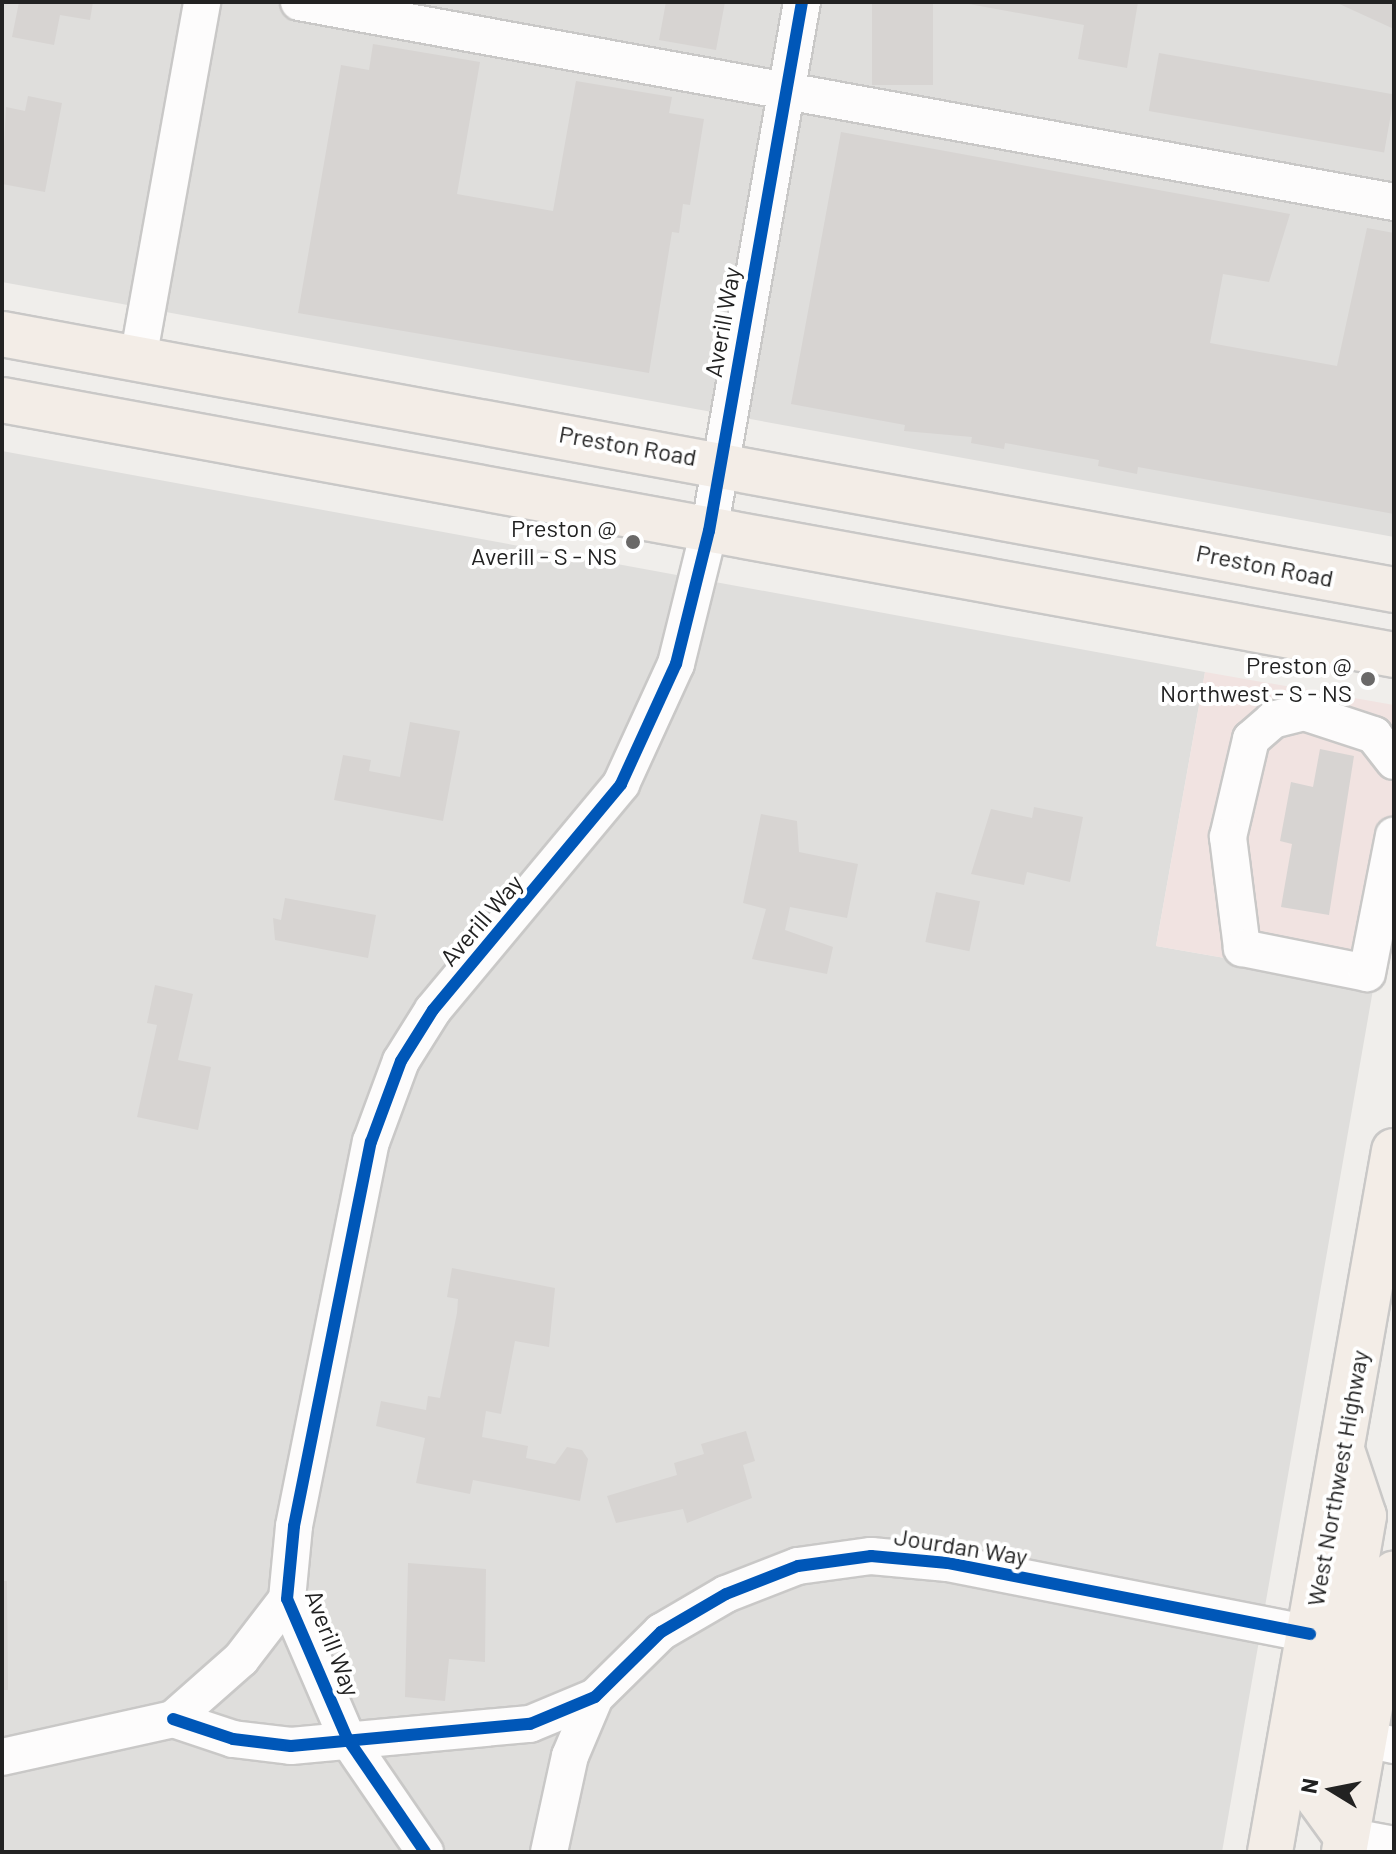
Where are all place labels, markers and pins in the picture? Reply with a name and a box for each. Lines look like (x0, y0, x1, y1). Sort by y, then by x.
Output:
place label: Preston @ Averill - S - NS (471, 514, 617, 570)
marker: Preston @ Averill - S - NS (624, 533, 642, 551)
place label: Preston @ Northwest - S - NS (1160, 651, 1352, 707)
marker: Preston @ Northwest - S - NS (1359, 670, 1377, 688)

